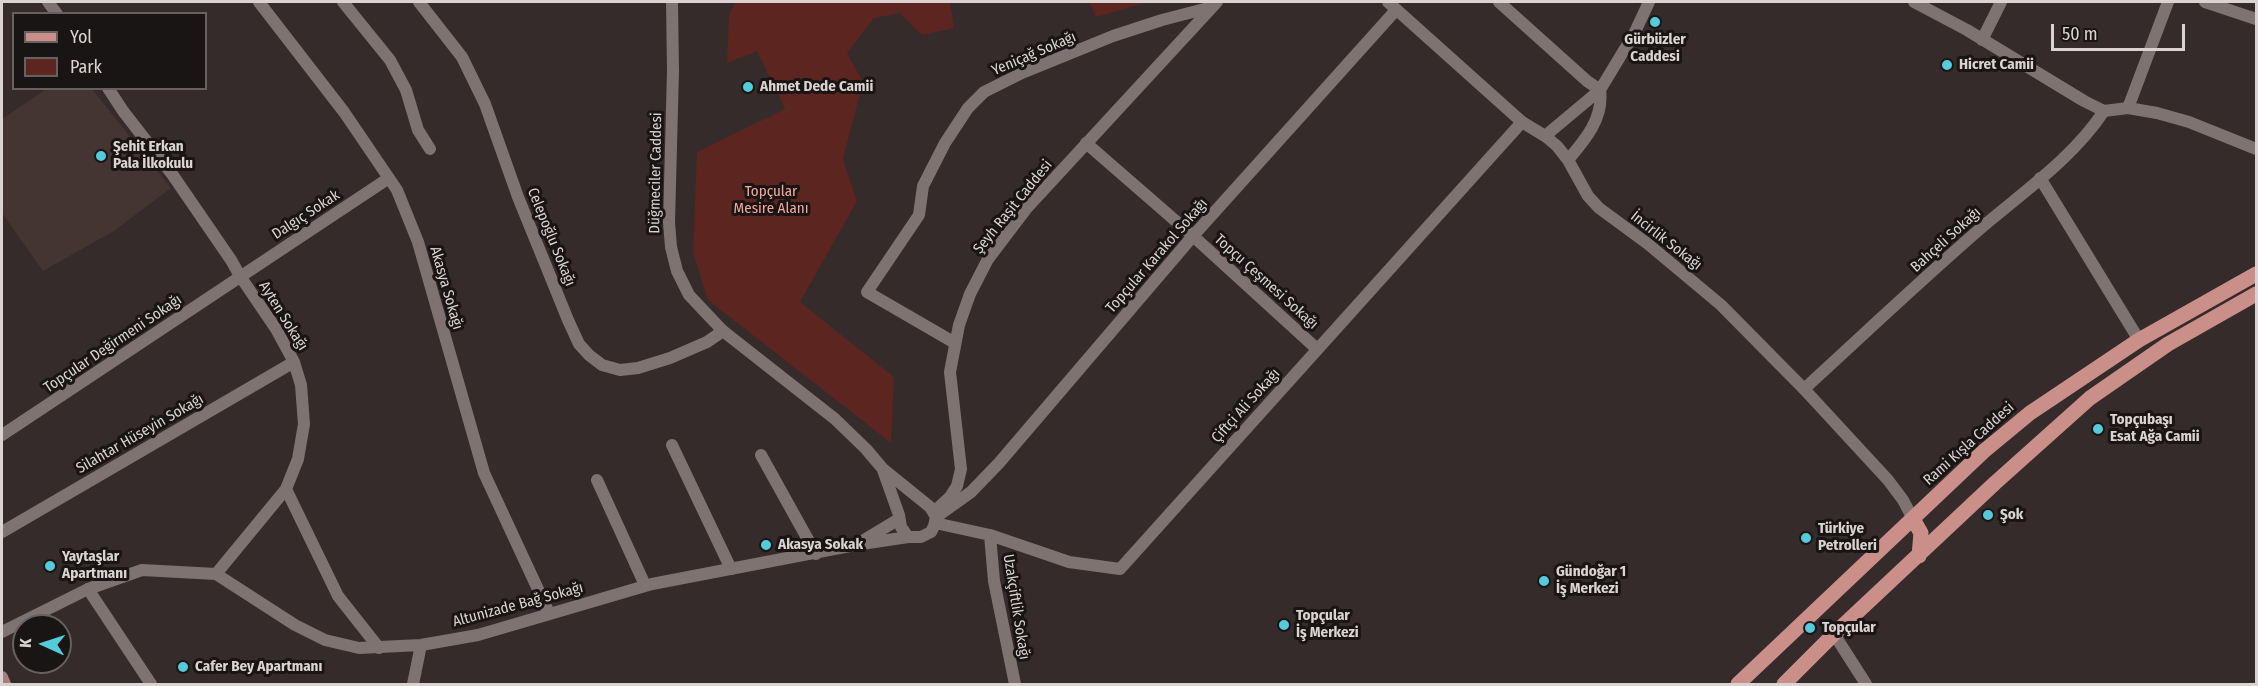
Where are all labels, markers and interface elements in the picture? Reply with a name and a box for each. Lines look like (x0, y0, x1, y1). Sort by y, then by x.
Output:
legend (12, 12, 207, 90)
scale bar (2054, 12, 2188, 50)
marker: Gürbüzler Caddesi (1648, 15, 1662, 29)
text: 50 m (2062, 23, 2098, 45)
text: Yol (70, 26, 92, 48)
street label: Yeniçağ Sokağı (989, 28, 1079, 80)
place label: Gürbüzler Caddesi (1624, 31, 1686, 66)
text: Park (70, 56, 102, 78)
place label: Hicret Camii (1959, 56, 2034, 74)
marker: Hicret Camii (1940, 58, 1954, 72)
place label: Ahmet Dede Camii (760, 78, 873, 96)
marker: Ahmet Dede Camii (741, 80, 755, 94)
street label: Düğmeciler Caddesi (646, 112, 666, 234)
place label: Şehit Erkan Pala İlkokulu (113, 138, 193, 173)
marker: Şehit Erkan Pala İlkokulu (94, 149, 108, 163)
street label: Şeyh Raşit Caddesi (970, 157, 1056, 257)
park label: Topçular Mesire Alanı (734, 183, 808, 218)
street label: Celepoğlu Sokağı (523, 185, 579, 289)
street label: Dalgıç Sokak (269, 187, 343, 243)
street label: Topçular Karakol Sokağı (1102, 195, 1212, 317)
street label: Bahçeli Sokağı (1907, 204, 1985, 276)
street label: İncirlik Sokağı (1627, 208, 1705, 274)
street label: Topçu Çeşmesi Sokağı (1210, 231, 1322, 333)
street label: Akasya Sokağı (426, 244, 466, 332)
street label: Ayten Sokağı (255, 278, 311, 354)
street label: Topçular Değirmeni Sokağı (41, 291, 185, 397)
street label: Çiftçi Ali Sokağı (1208, 365, 1284, 447)
street label: Silahtar Hüseyin Sokağı (73, 390, 207, 478)
street label: Rami Kışla Caddesi (1920, 399, 2018, 489)
place label: Topçubaşı Esat Ağa Camii (2110, 411, 2200, 446)
marker: Topçubaşı Esat Ağa Camii (2091, 422, 2105, 436)
place label: Şok (2000, 506, 2023, 524)
marker: Şok (1981, 508, 1995, 522)
place label: Türkiye Petrolleri (1818, 520, 1877, 555)
marker: Türkiye Petrolleri (1799, 531, 1813, 545)
place label: Akasya Sokak (778, 536, 863, 554)
marker: Akasya Sokak (759, 538, 773, 552)
place label: Yaytaşlar Apartmanı (62, 548, 127, 583)
street label: Uzakçiftlik Sokağı (999, 553, 1033, 661)
marker: Yaytaşlar Apartmanı (43, 559, 57, 573)
place label: Gündoğar 1 İş Merkezi (1556, 563, 1626, 598)
marker: Gündoğar 1 İş Merkezi (1537, 574, 1551, 588)
street label: Altunizade Bağ Sokağı (451, 579, 585, 631)
place label: Topçular İş Merkezi (1296, 607, 1359, 642)
north arrow (12, 614, 72, 674)
marker: Topçular İş Merkezi (1277, 618, 1291, 632)
place label: Topçular (1822, 619, 1876, 637)
marker: Topçular (1803, 621, 1817, 635)
text: K (16, 638, 35, 648)
place label: Cafer Bey Apartmanı (195, 658, 322, 676)
marker: Cafer Bey Apartmanı (176, 660, 190, 674)

